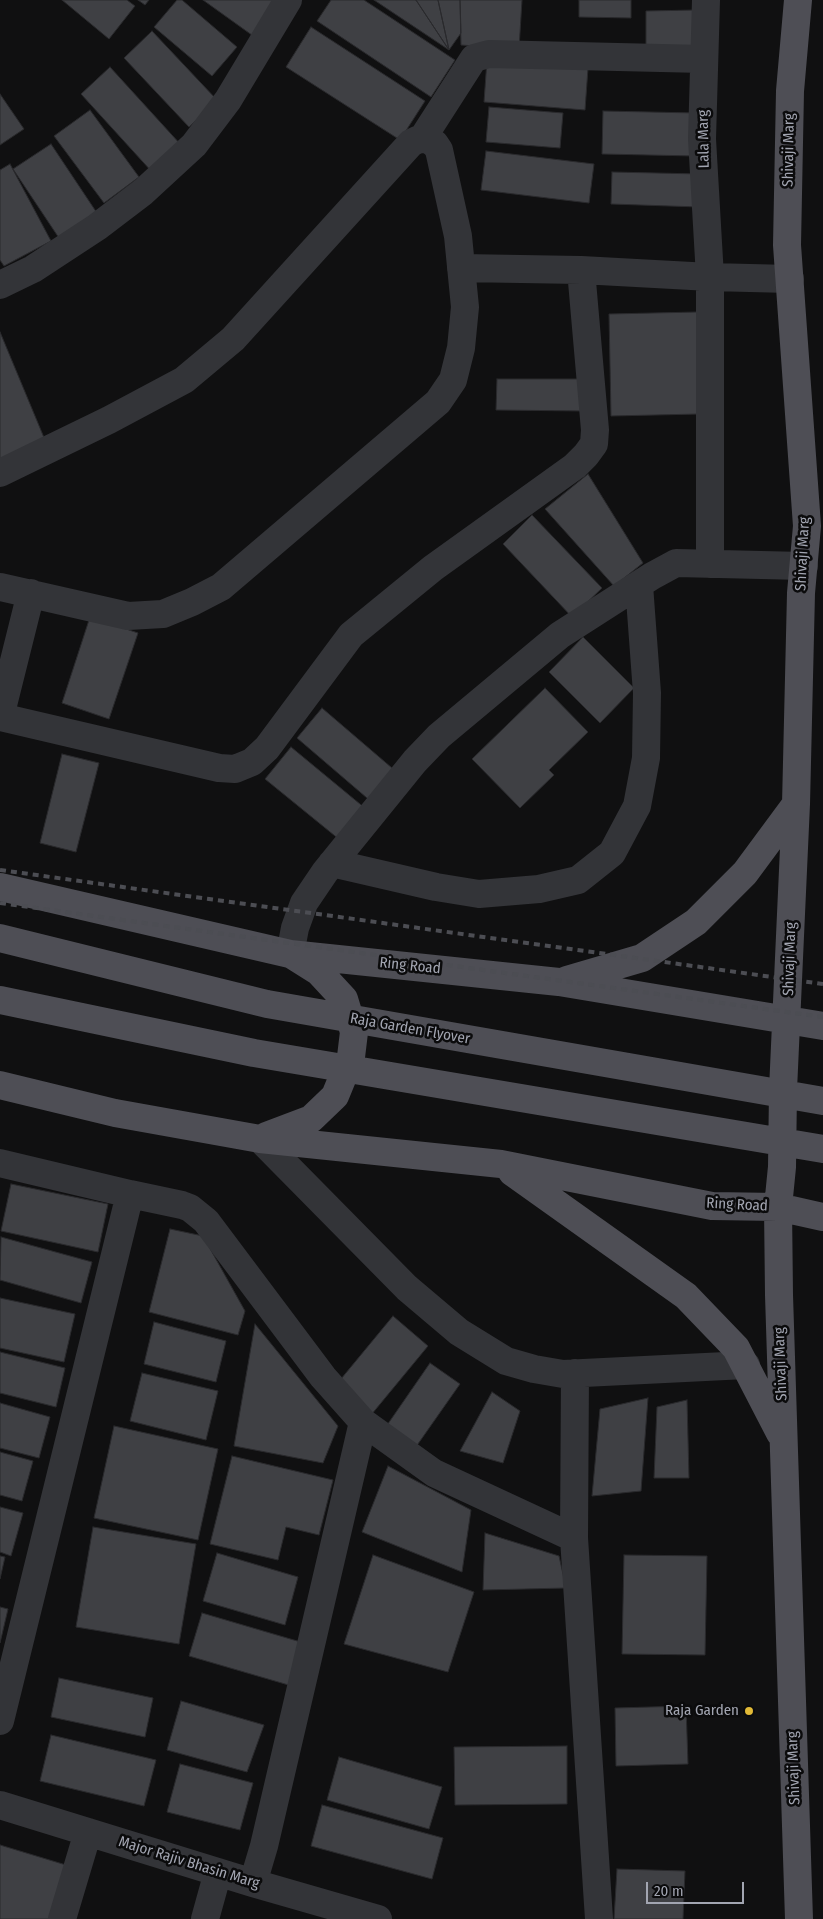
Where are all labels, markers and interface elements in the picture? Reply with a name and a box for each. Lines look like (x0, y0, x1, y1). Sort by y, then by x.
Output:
street label: Lala Marg (694, 110, 714, 168)
street label: Shivaji Marg (779, 113, 799, 187)
street label: Shivaji Marg (792, 517, 814, 591)
street label: Shivaji Marg (780, 922, 800, 996)
street label: Ring Road (378, 954, 442, 978)
street label: Raja Garden Flyover (349, 1010, 471, 1048)
street label: Ring Road (706, 1194, 768, 1216)
street label: Shivaji Marg (771, 1327, 791, 1401)
place label: Raja Garden (665, 1702, 739, 1720)
marker: Raja Garden (743, 1705, 755, 1717)
street label: Shivaji Marg (784, 1731, 804, 1805)
street label: Major Rajiv Bhasin Marg (116, 1833, 262, 1893)
scale bar (648, 1872, 746, 1904)
text: 20 m (654, 1882, 684, 1900)

